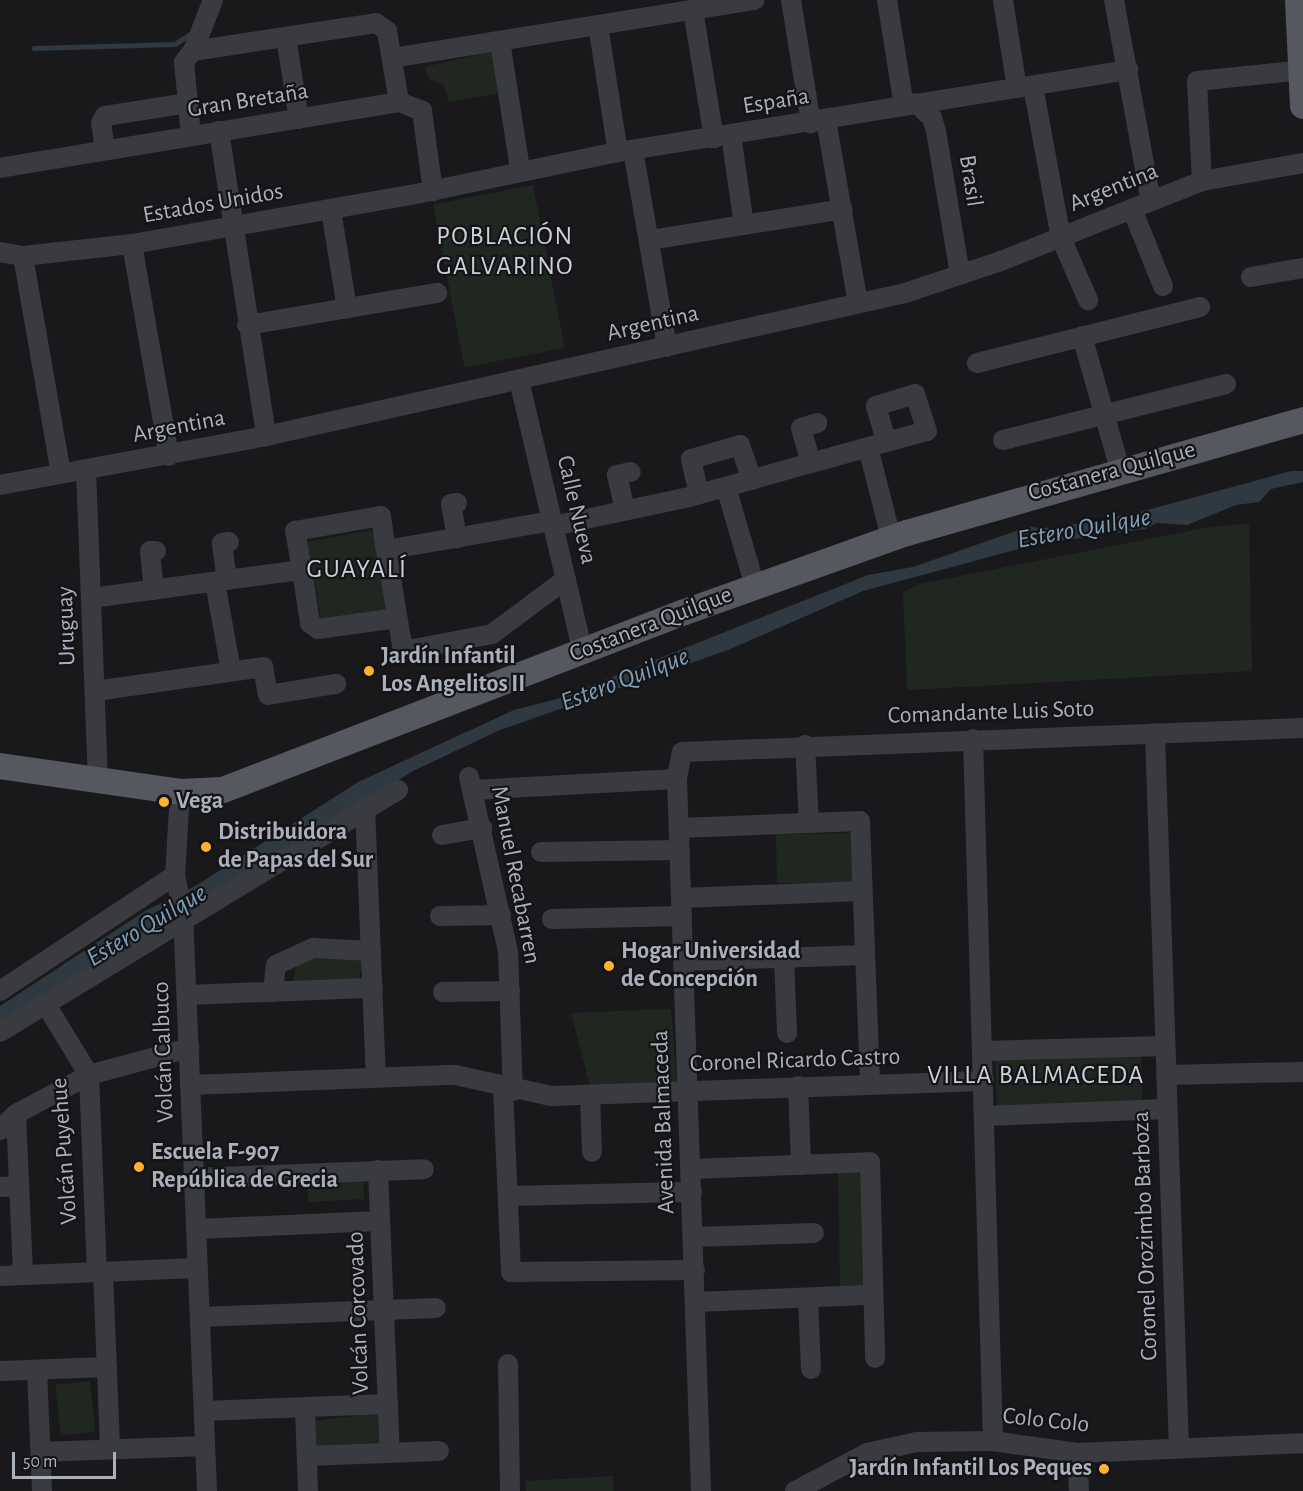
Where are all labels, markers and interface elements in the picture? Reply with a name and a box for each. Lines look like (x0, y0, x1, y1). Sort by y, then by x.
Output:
street label: Gran Bretaña (185, 77, 311, 125)
street label: España (741, 83, 811, 121)
street label: Brasil (952, 153, 988, 209)
street label: Argentina (1065, 157, 1163, 219)
street label: Estados Unidos (141, 177, 285, 231)
district label: POBLACIÓN GALVARINO (436, 221, 574, 282)
street label: Argentina (604, 299, 702, 349)
street label: Argentina (130, 404, 228, 450)
street label: Costanera Quilque (1025, 436, 1199, 508)
street label: Calle Nueva (550, 453, 602, 567)
water label: Estero Quilque (1015, 502, 1153, 556)
district label: GUAYALÍ (306, 554, 408, 586)
street label: Costanera Quilque (566, 581, 736, 669)
street label: Uruguay (51, 586, 83, 666)
water label: Estero Quilque (556, 641, 694, 719)
place label: Jardín Infantil Los Angelitos II (381, 643, 525, 699)
marker: Jardín Infantil Los Angelitos II (362, 664, 376, 678)
street label: Comandante Luis Soto (887, 695, 1095, 731)
street label: Manuel Recabarren (484, 784, 546, 966)
place label: Vega (176, 788, 223, 816)
marker: Vega (157, 795, 171, 809)
place label: Distribuidora de Papas del Sur (218, 819, 373, 875)
marker: Distribuidora de Papas del Sur (199, 840, 213, 854)
water label: Estero Quilque (81, 878, 213, 974)
place label: Hogar Universidad de Concepción (621, 938, 800, 994)
marker: Hogar Universidad de Concepción (602, 959, 616, 973)
street label: Volcán Calbuco (147, 981, 181, 1123)
street label: Avenida Balmaceda (646, 1030, 682, 1214)
street label: Coronel Ricardo Castro (689, 1043, 901, 1079)
district label: VILLA BALMACEDA (927, 1060, 1145, 1092)
street label: Volcán Puyehue (46, 1077, 84, 1225)
street label: Coronel Orozimbo Barboza (1127, 1111, 1165, 1361)
place label: Escuela F-907 República de Grecia (151, 1139, 338, 1195)
marker: Escuela F-907 República de Grecia (132, 1160, 146, 1174)
street label: Volcán Corcovado (342, 1231, 376, 1395)
street label: Colo Colo (1001, 1402, 1091, 1440)
scale bar (15, 1440, 118, 1478)
text: 50 m (23, 1453, 57, 1471)
place label: Jardín Infantil Los Peques (850, 1455, 1092, 1483)
marker: Jardín Infantil Los Peques (1097, 1462, 1111, 1476)

